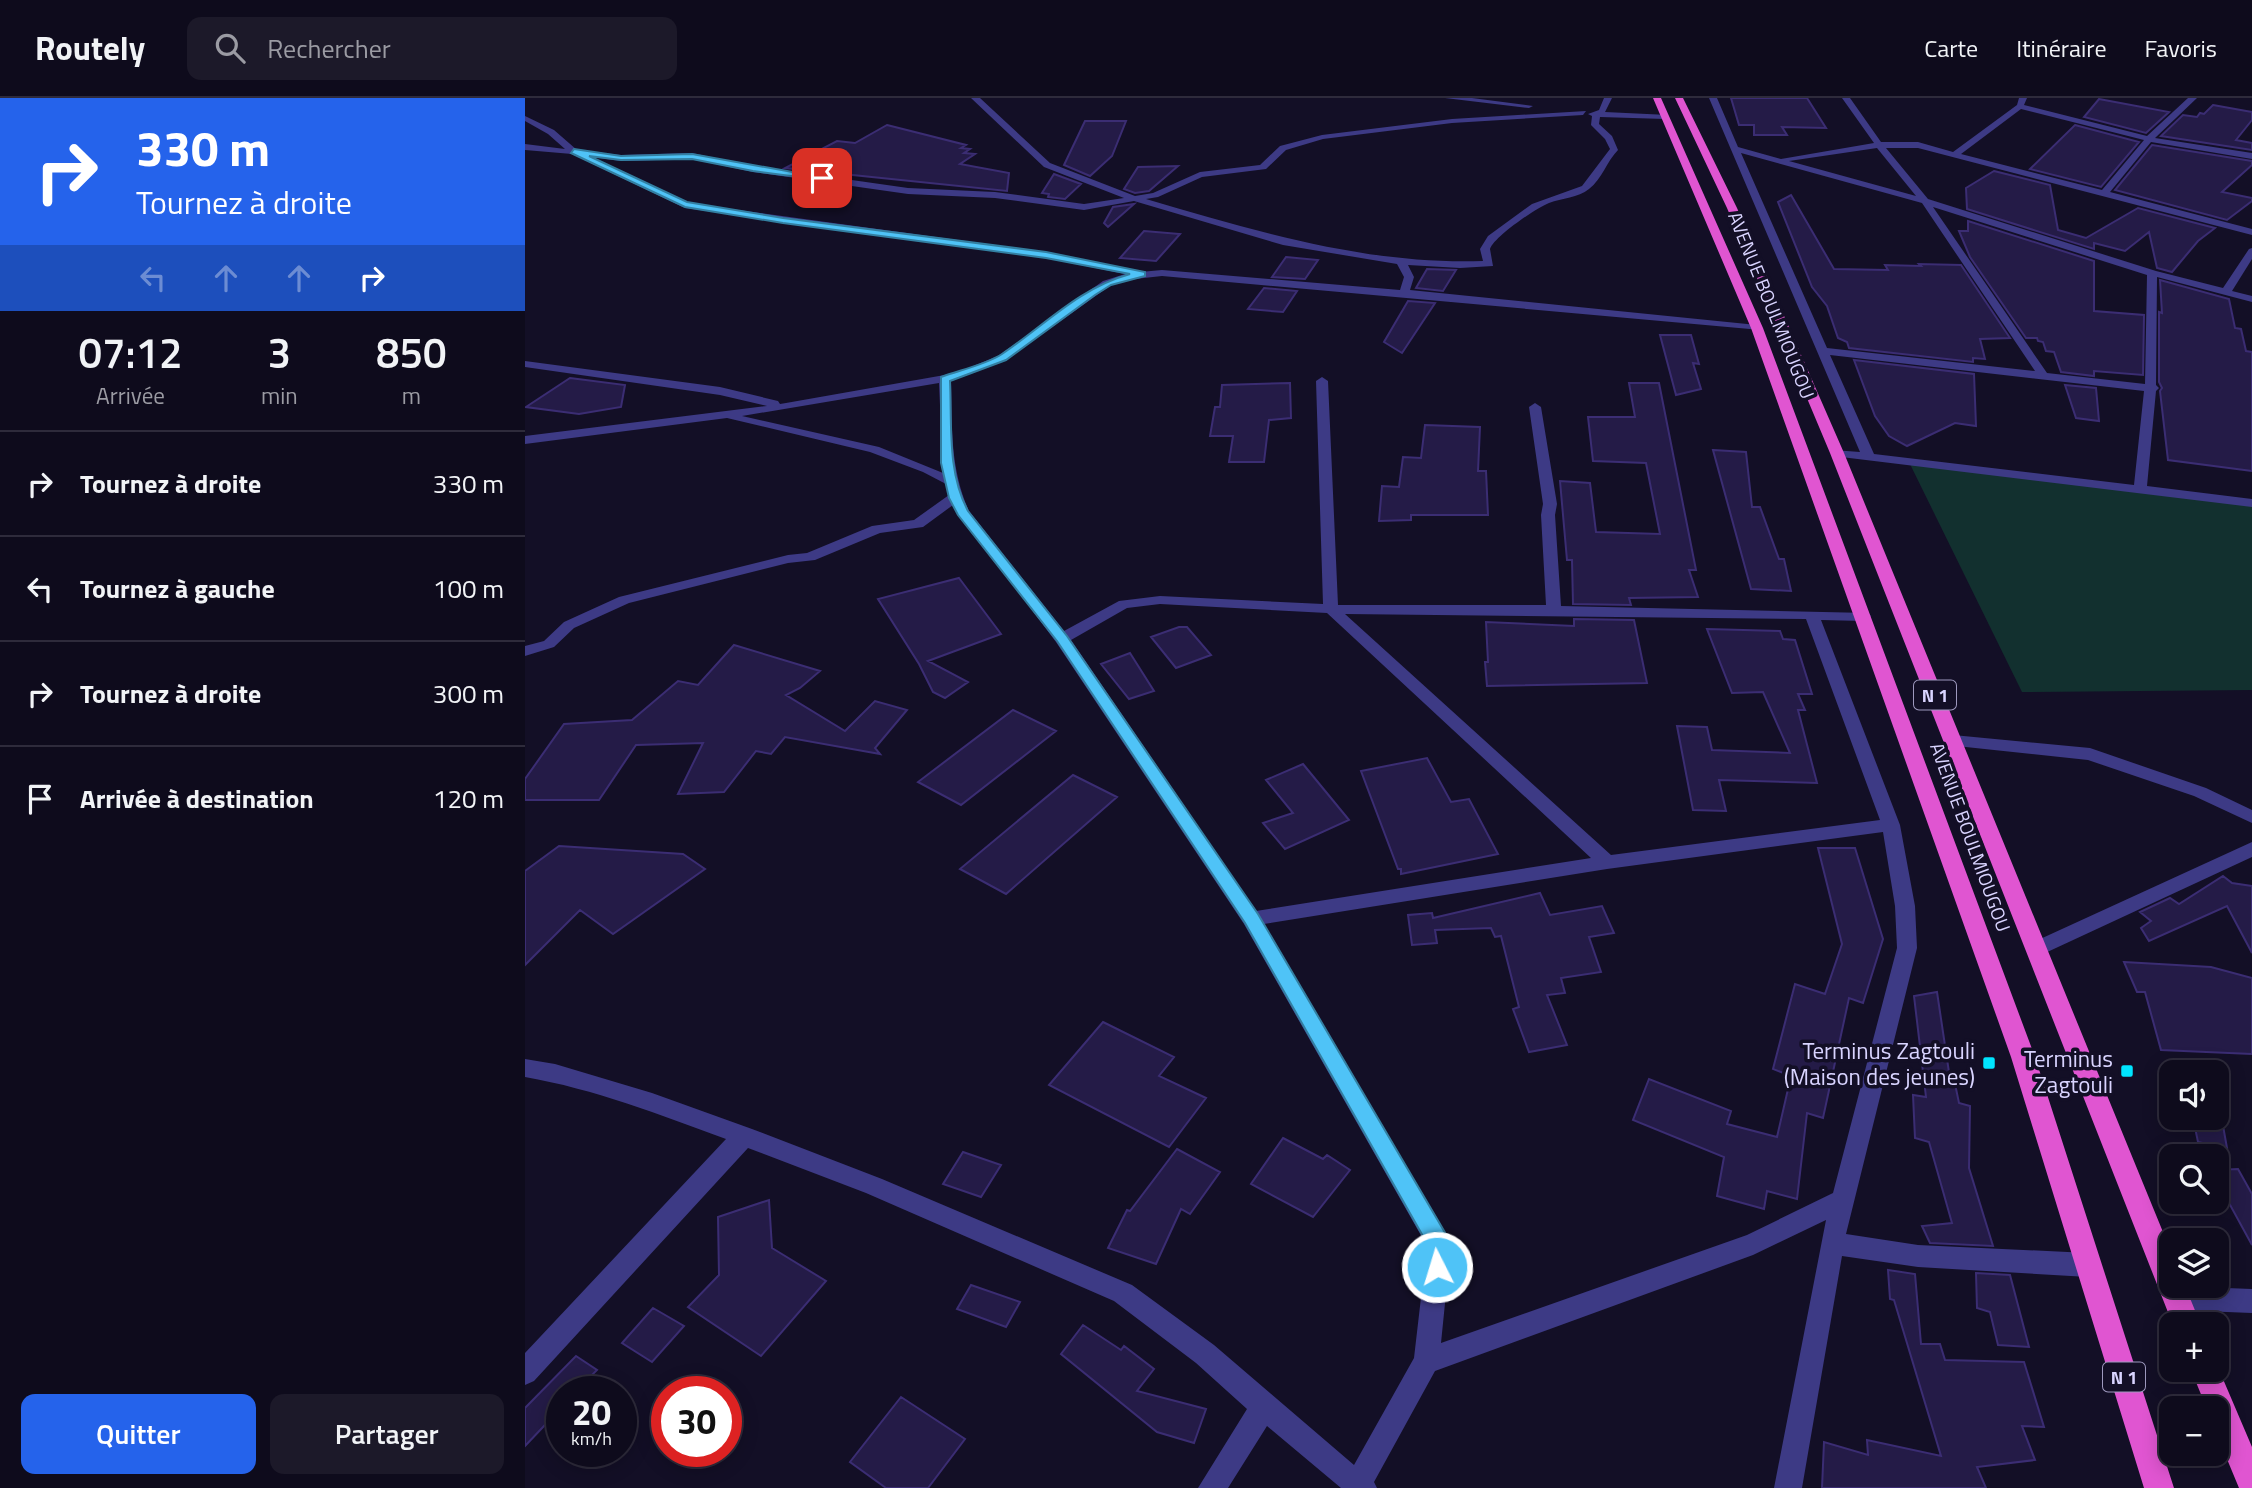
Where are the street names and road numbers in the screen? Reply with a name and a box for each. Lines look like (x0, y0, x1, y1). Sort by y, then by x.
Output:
street label: AVENUE BOULMIOUGOU (1721, 207, 1823, 403)
road number: N 1 (1914, 680, 1956, 710)
street label: AVENUE BOULMIOUGOU (1923, 738, 2019, 936)
road number: N 1 (2103, 1362, 2145, 1392)

